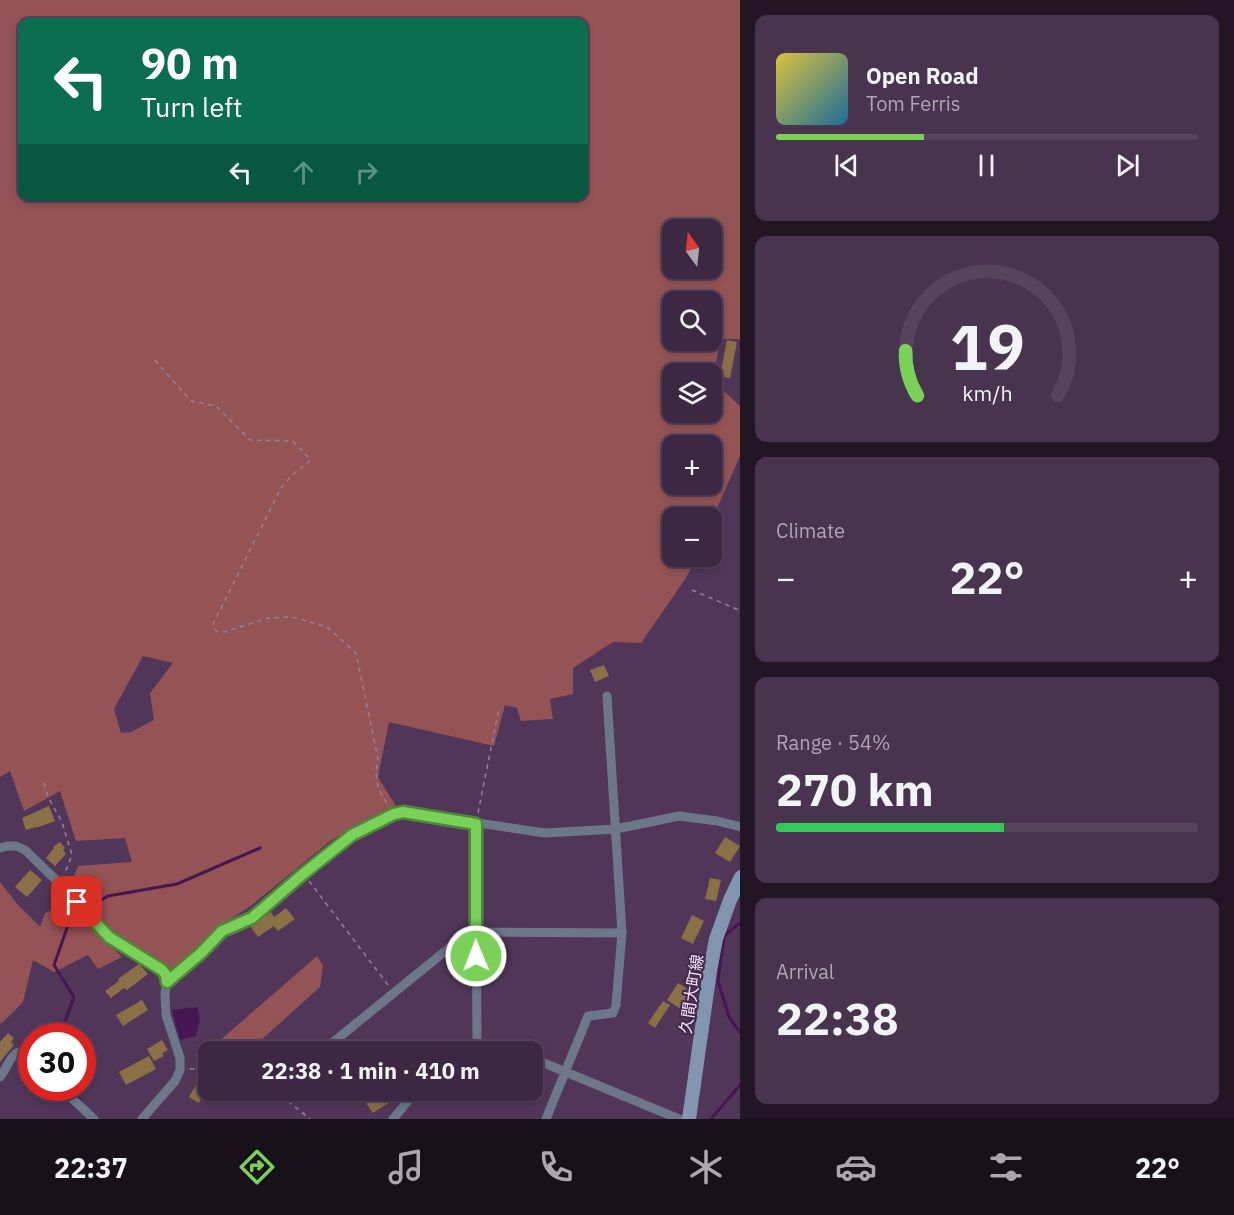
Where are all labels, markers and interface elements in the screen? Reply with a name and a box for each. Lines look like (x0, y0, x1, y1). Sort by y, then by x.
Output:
text: 90 m (141, 36, 239, 91)
icon: left (42, 42, 120, 120)
text: Open Road (866, 61, 979, 90)
text: Turn left (141, 89, 242, 124)
text: Tom Ferris (866, 90, 961, 117)
icon: previous (830, 149, 863, 182)
icon: pause (970, 149, 1003, 182)
icon: next (1111, 149, 1144, 182)
icon: left (224, 156, 257, 189)
icon: ahead (287, 156, 320, 189)
icon: right (350, 156, 383, 189)
north arrow (662, 219, 722, 279)
map controls (662, 219, 722, 567)
button: search (662, 291, 722, 351)
text: 19 (950, 306, 1024, 387)
button: layers (662, 363, 722, 423)
text: km/h (962, 379, 1012, 407)
button: + (662, 435, 722, 495)
button: − (662, 507, 722, 567)
text: Climate (776, 517, 845, 544)
text: 22° (949, 548, 1025, 606)
text: − (776, 556, 796, 599)
text: + (1178, 556, 1198, 599)
text: Range · 54% (776, 729, 891, 756)
text: 270 km (776, 760, 934, 818)
pin (51, 876, 102, 927)
icon: arrive (60, 885, 93, 918)
position arrow (444, 924, 508, 988)
street label: 久間大町線 (675, 953, 707, 1035)
text: Arrival (776, 958, 834, 985)
text: 22:38 (776, 989, 899, 1047)
speed limit sign: 30 (18, 1023, 96, 1101)
text: 22:38 · 1 min · 410 m (261, 1056, 480, 1085)
icon: directions (236, 1146, 278, 1188)
icon: music (385, 1146, 427, 1188)
icon: phone (535, 1146, 577, 1188)
icon: climate (685, 1146, 727, 1188)
icon: car (835, 1146, 877, 1188)
icon: filters (985, 1146, 1027, 1188)
text: 22:37 (54, 1150, 128, 1185)
text: 22° (1135, 1150, 1180, 1185)

